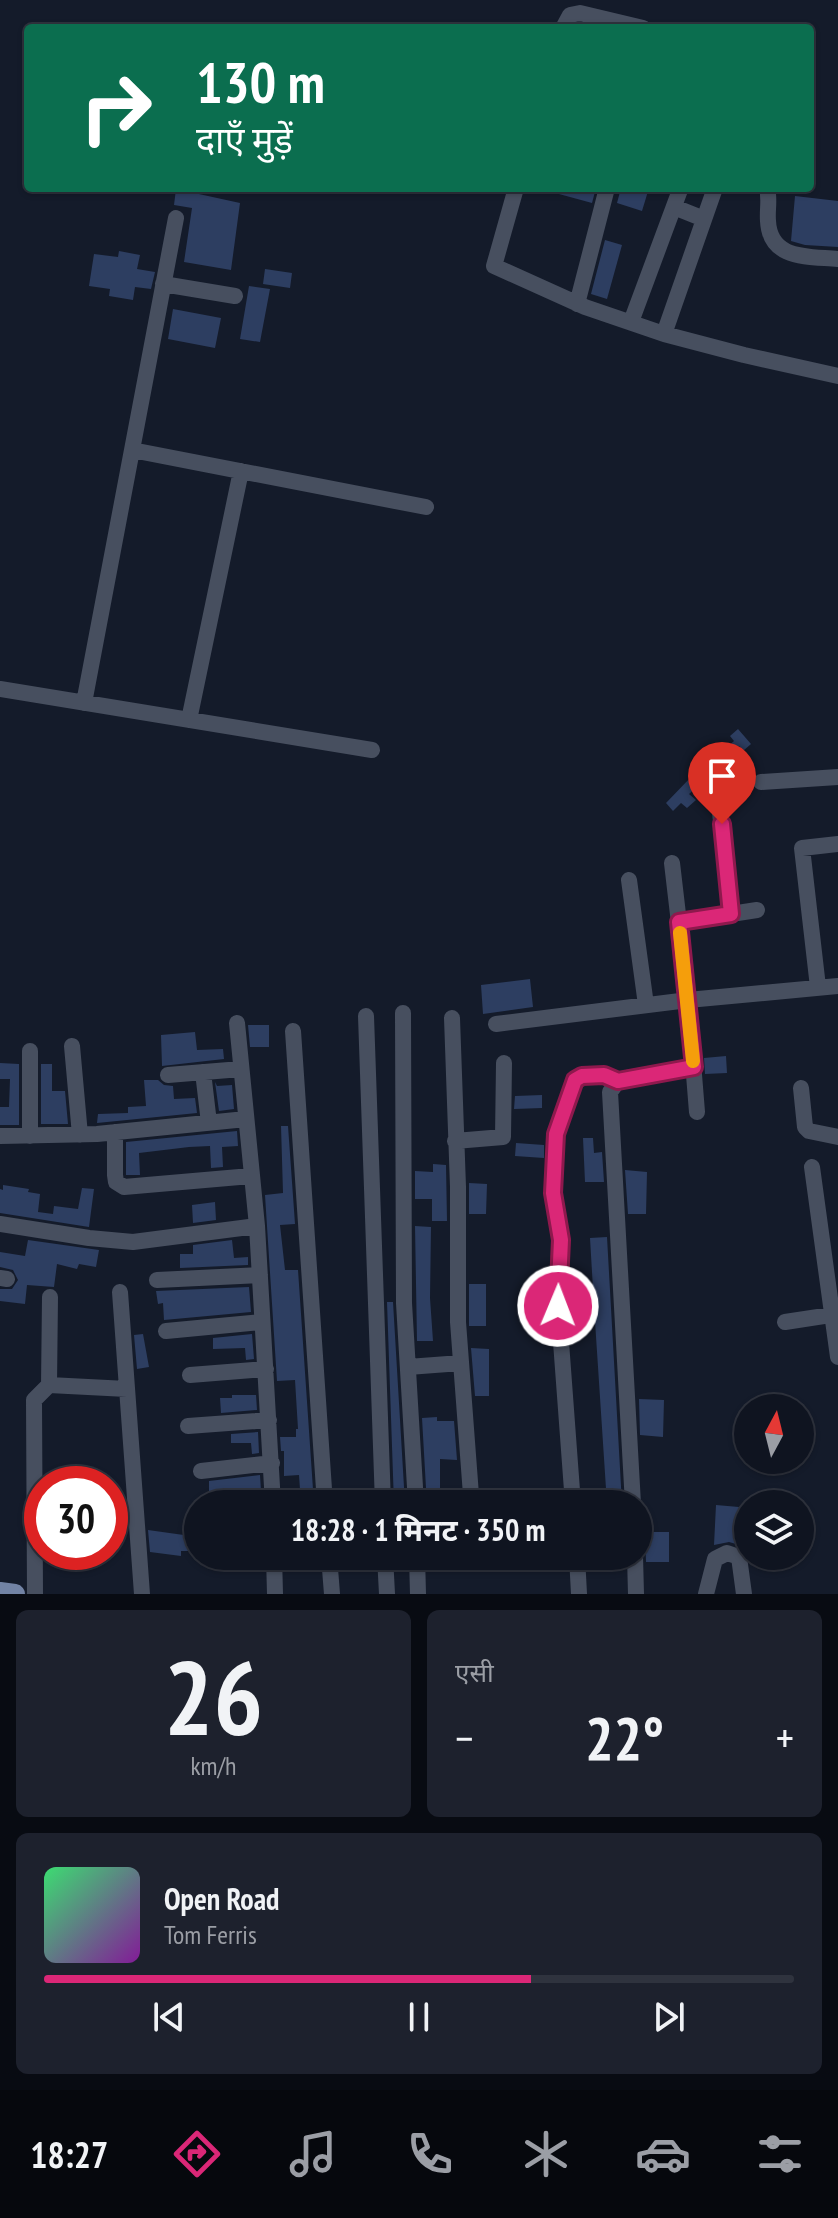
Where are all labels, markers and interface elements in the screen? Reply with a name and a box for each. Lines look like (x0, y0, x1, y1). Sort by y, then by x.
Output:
text: 130 m (196, 46, 325, 118)
icon: right (64, 56, 168, 160)
text: दाएँ मुड़ें (196, 116, 293, 163)
pin (688, 742, 756, 824)
icon: arrive (700, 754, 744, 798)
position arrow (516, 1264, 600, 1348)
north arrow (734, 1394, 814, 1474)
map controls (734, 1394, 814, 1570)
speed limit sign: 30 (24, 1466, 128, 1570)
button: layers (734, 1490, 814, 1570)
text: 18:28 · 1 मिनट · 350 m (291, 1510, 545, 1549)
text: 26 (164, 1629, 263, 1764)
text: एसी (455, 1656, 494, 1689)
text: 22° (585, 1699, 664, 1777)
text: − (455, 1709, 473, 1766)
text: + (776, 1709, 794, 1766)
text: km/h (190, 1749, 237, 1782)
text: Open Road (164, 1879, 279, 1918)
text: Tom Ferris (164, 1918, 257, 1951)
icon: previous (147, 1995, 191, 2039)
icon: pause (397, 1995, 441, 2039)
icon: next (647, 1995, 691, 2039)
icon: directions (169, 2126, 225, 2182)
icon: music (285, 2126, 341, 2182)
icon: phone (402, 2126, 458, 2182)
icon: climate (518, 2126, 574, 2182)
icon: car (635, 2126, 691, 2182)
icon: filters (752, 2126, 808, 2182)
text: 18:27 (30, 2131, 108, 2178)

